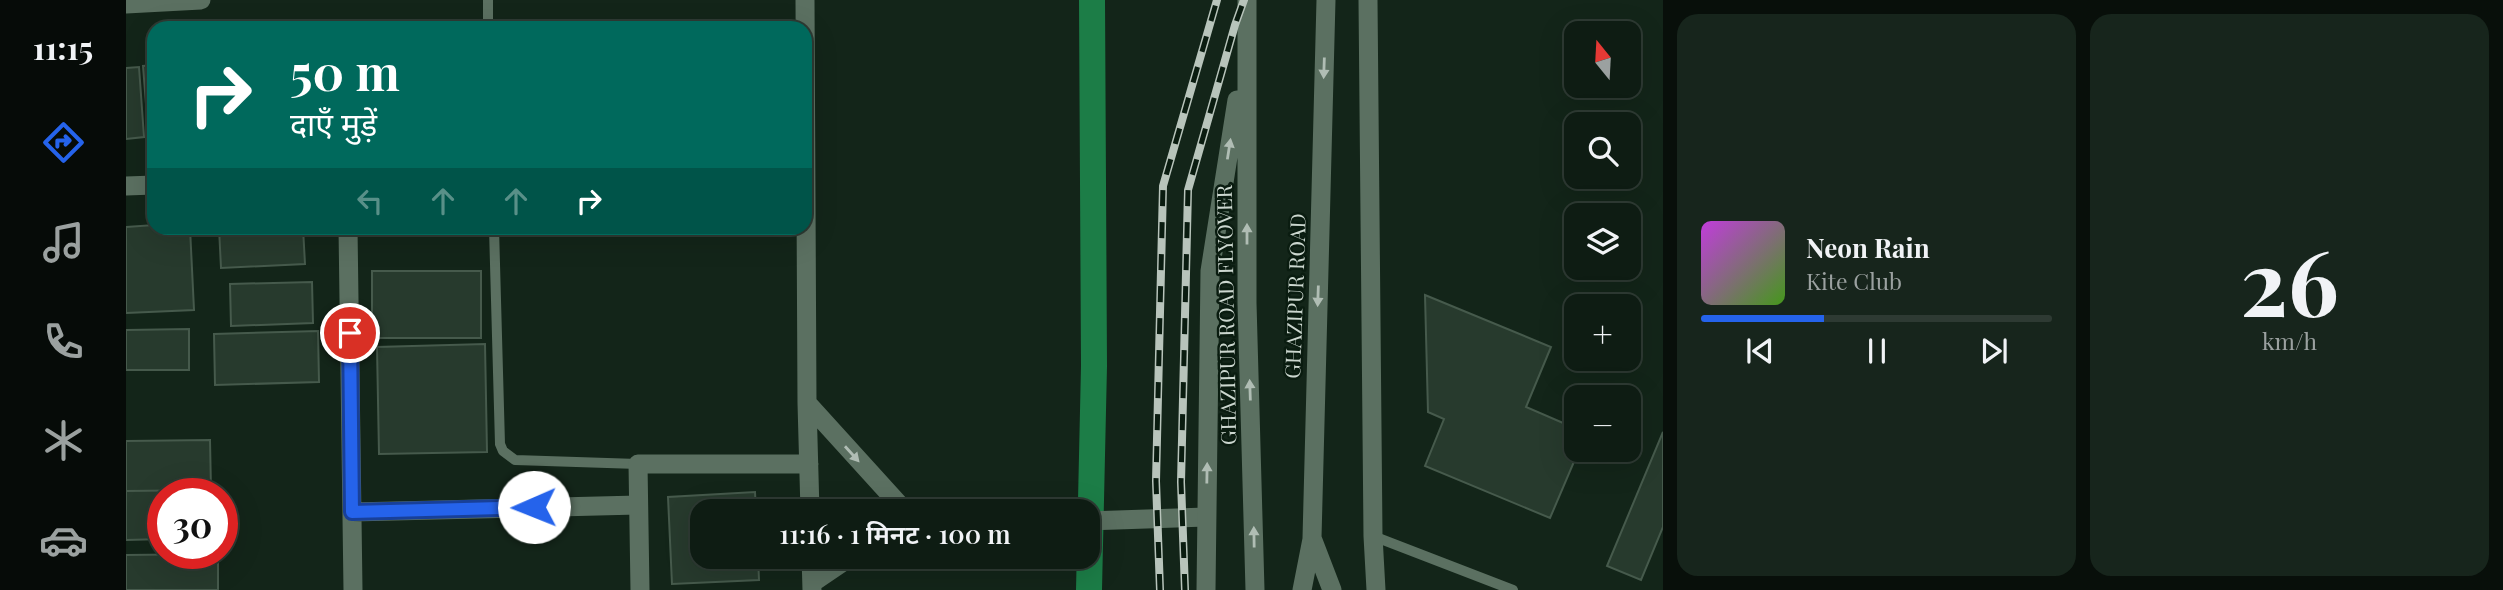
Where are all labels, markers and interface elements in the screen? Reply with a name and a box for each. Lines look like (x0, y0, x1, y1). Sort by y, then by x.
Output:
north arrow (1564, 21, 1642, 98)
map controls (1564, 21, 1641, 462)
text: 11:15 (33, 25, 93, 68)
text: 50 m (290, 38, 400, 103)
icon: right (175, 49, 266, 140)
one-way arrow (1319, 57, 1330, 79)
text: दाएँ मुड़ें (290, 101, 377, 144)
button: search (1564, 112, 1641, 189)
icon: directions (39, 118, 88, 167)
one-way arrow (1224, 138, 1235, 160)
icon: left (351, 182, 389, 220)
icon: ahead (424, 182, 462, 220)
icon: ahead (497, 182, 535, 220)
icon: right (570, 182, 608, 220)
street label: GHAZIPUR ROAD FLYOVER (1209, 184, 1241, 445)
button: layers (1564, 203, 1641, 280)
street label: GHAZIPUR ROAD (1277, 213, 1311, 379)
icon: music (39, 218, 88, 267)
text: 26 (2240, 219, 2339, 340)
one-way arrow (1241, 223, 1253, 245)
text: Neon Rain (1806, 230, 1930, 265)
text: Kite Club (1806, 265, 1902, 296)
one-way arrow (1313, 285, 1324, 307)
button: + (1564, 294, 1641, 371)
pin (320, 303, 380, 363)
icon: arrive (331, 314, 369, 352)
icon: phone (39, 317, 88, 366)
text: km/h (2262, 325, 2317, 356)
icon: previous (1741, 332, 1779, 370)
icon: pause (1858, 332, 1896, 370)
icon: next (1975, 332, 2013, 370)
one-way arrow (1245, 379, 1256, 401)
button: − (1564, 385, 1641, 462)
icon: climate (39, 416, 88, 465)
one-way arrow (844, 445, 860, 463)
one-way arrow (1201, 462, 1213, 484)
position arrow (497, 470, 571, 544)
speed limit sign: 30 (147, 478, 238, 569)
icon: car (39, 516, 88, 565)
text: 11:16 · 1 मिनट · 100 m (779, 516, 1011, 551)
one-way arrow (1248, 525, 1260, 547)

